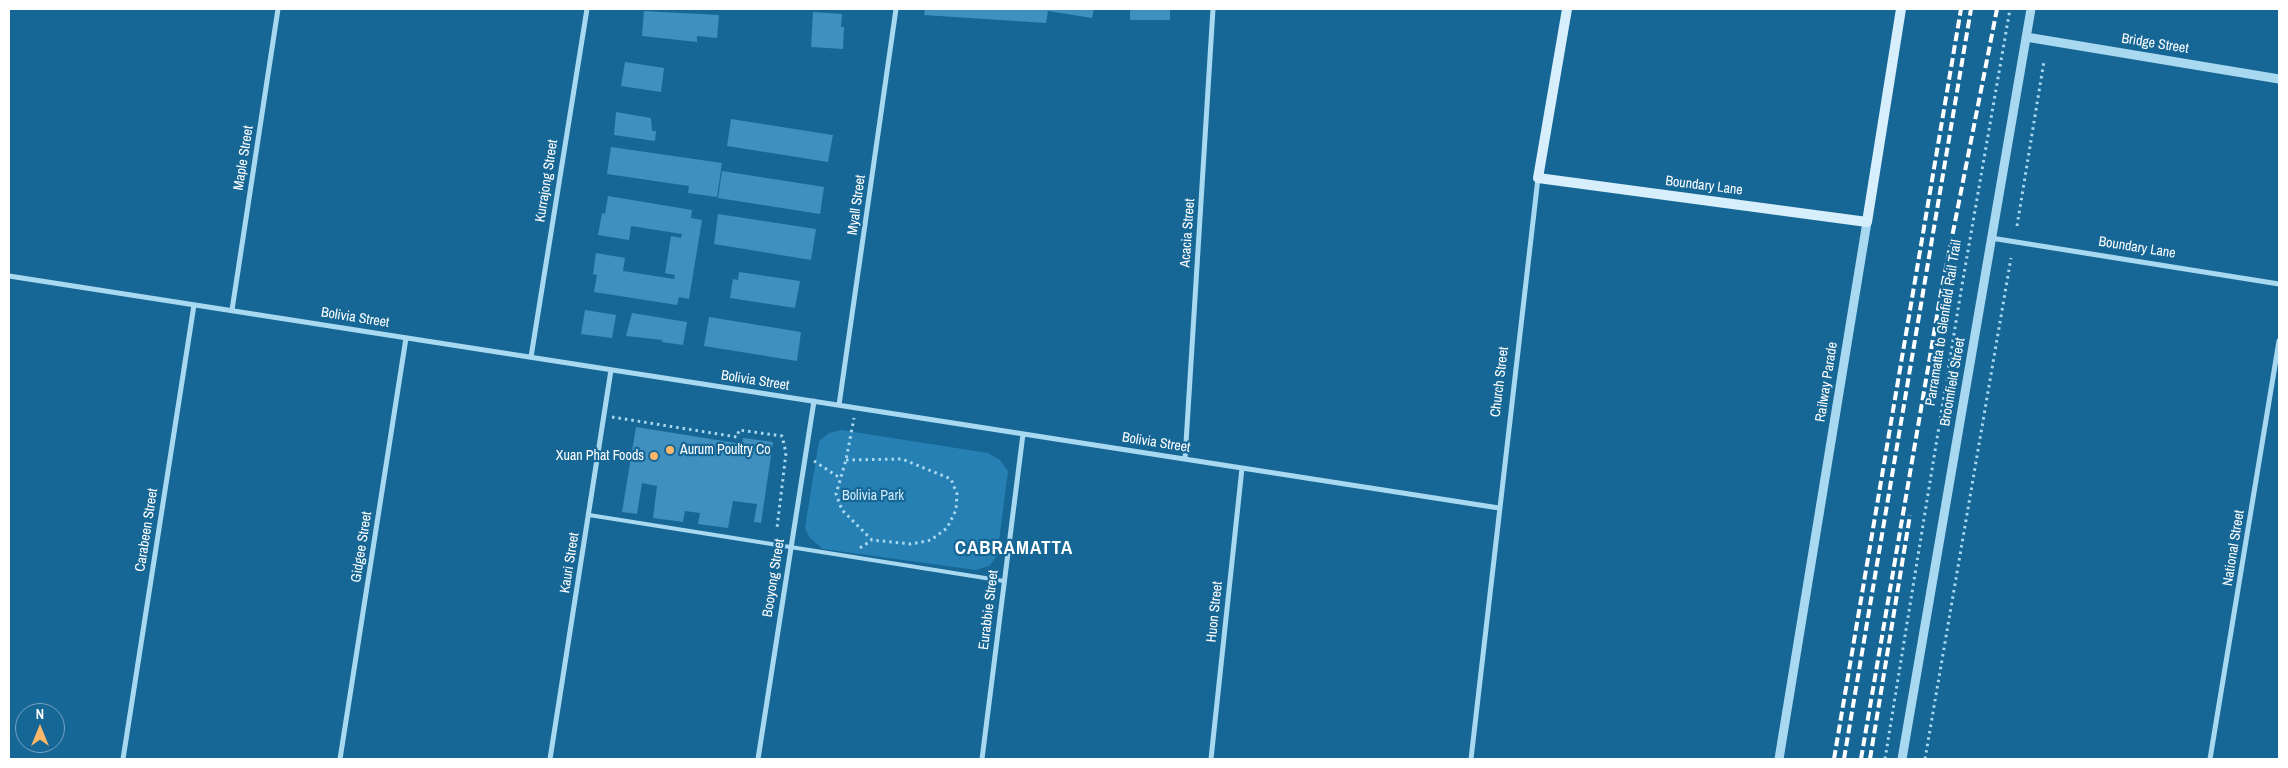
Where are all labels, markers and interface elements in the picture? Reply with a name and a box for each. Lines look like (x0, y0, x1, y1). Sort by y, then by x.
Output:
street label: Bridge Street (2120, 30, 2190, 58)
street label: Maple Street (231, 125, 257, 191)
street label: Kurrajong Street (532, 138, 562, 224)
street label: Boundary Lane (1664, 173, 1744, 199)
street label: Myall Street (844, 174, 870, 236)
street label: Acacia Street (1177, 198, 1199, 268)
street label: Boundary Lane (2097, 234, 2177, 262)
street label: Parramatta to Glenfield Rail Trail (1923, 239, 1965, 407)
street label: Bolivia Street (320, 304, 390, 332)
street label: Broomfield Street (1937, 337, 1969, 427)
street label: Railway Parade (1812, 341, 1842, 423)
street label: Church Street (1487, 346, 1513, 418)
street label: Bolivia Street (720, 367, 790, 395)
street label: Bolivia Street (1121, 429, 1191, 457)
place label: Aurum Poultry Co (680, 442, 771, 458)
marker: Aurum Poultry Co (664, 444, 676, 456)
place label: Xuan Phat Foods (556, 448, 644, 464)
marker: Xuan Phat Foods (648, 450, 660, 462)
street label: Carabeen Street (132, 487, 162, 573)
park label: Bolivia Park (842, 488, 904, 504)
street label: National Street (2220, 509, 2248, 587)
street label: Gidgee Street (348, 510, 376, 584)
street label: Kauri Street (557, 531, 583, 595)
street label: Booyong Street (760, 538, 788, 618)
district label: CABRAMATTA (954, 538, 1074, 560)
street label: Eurabbie Street (976, 569, 1002, 651)
street label: Huon Street (1203, 581, 1227, 643)
north arrow (15, 703, 65, 753)
text: N (36, 705, 44, 723)

